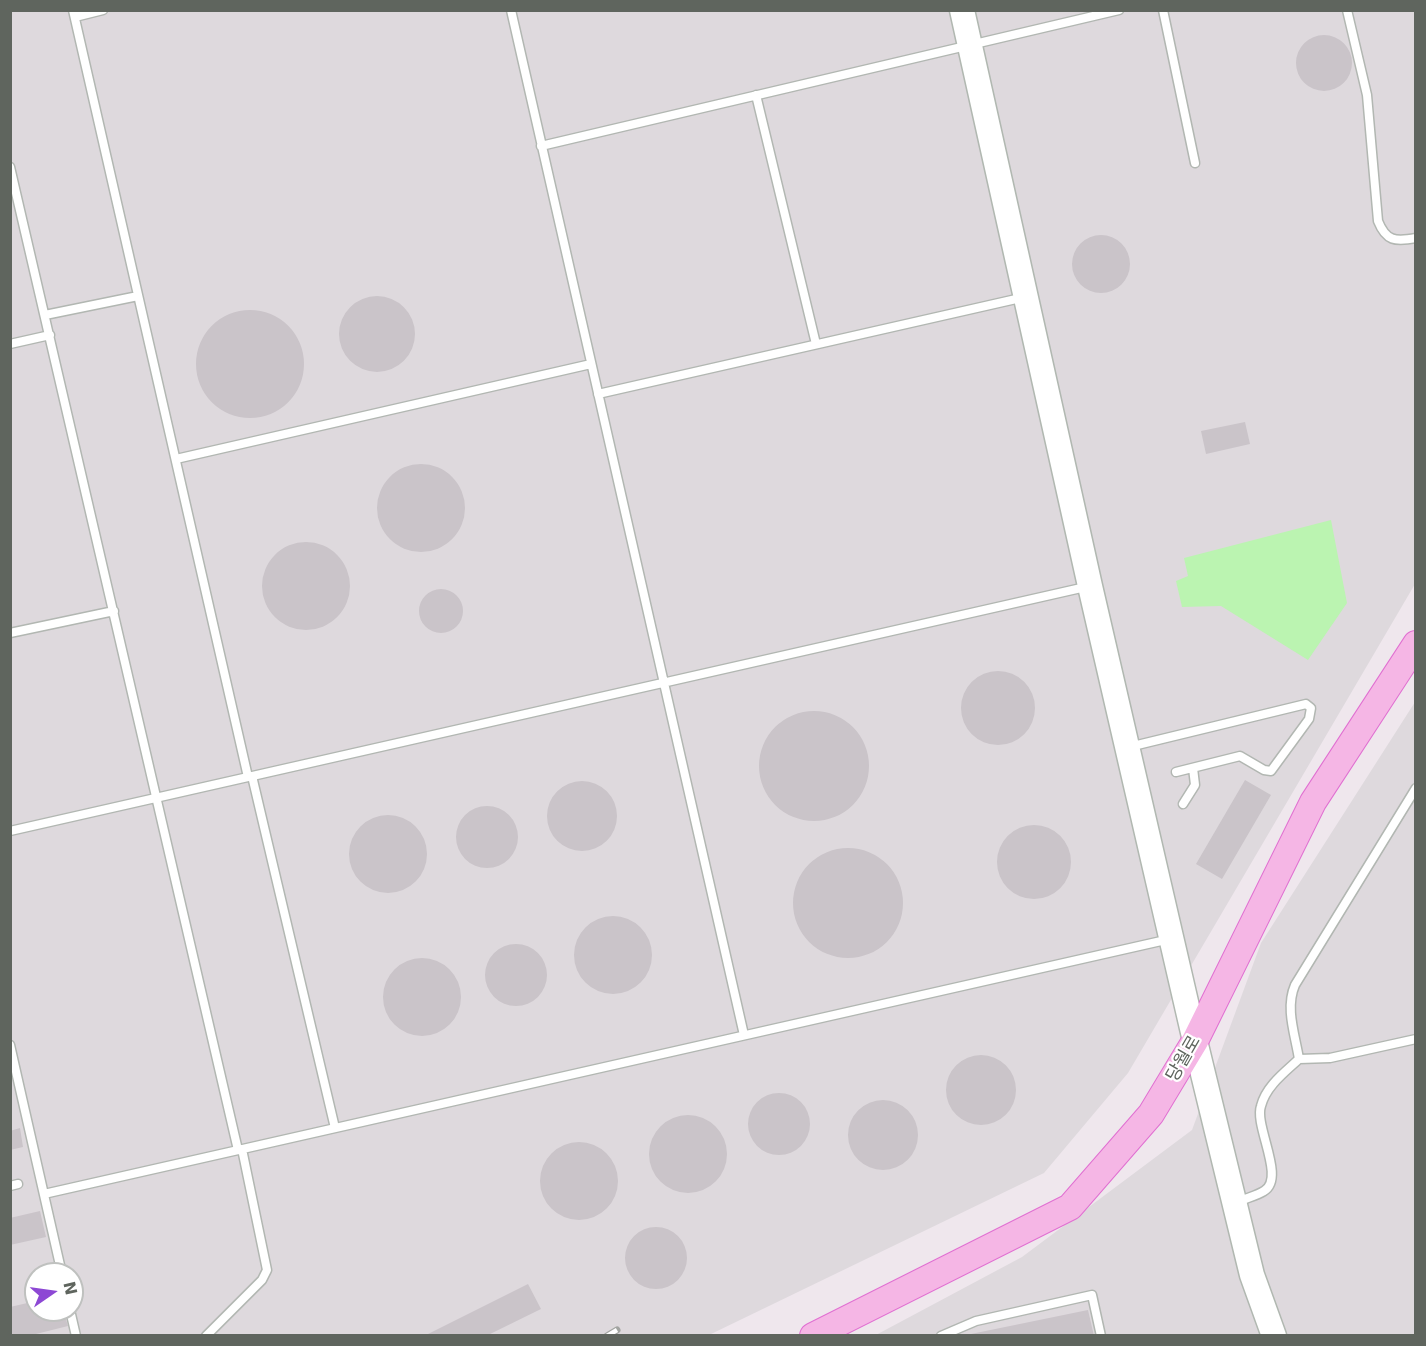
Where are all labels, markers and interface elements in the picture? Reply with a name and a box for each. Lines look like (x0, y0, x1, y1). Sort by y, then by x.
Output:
street label: 당월로 (1162, 1032, 1206, 1086)
north arrow (24, 1262, 84, 1322)
text: N (59, 1280, 81, 1297)

